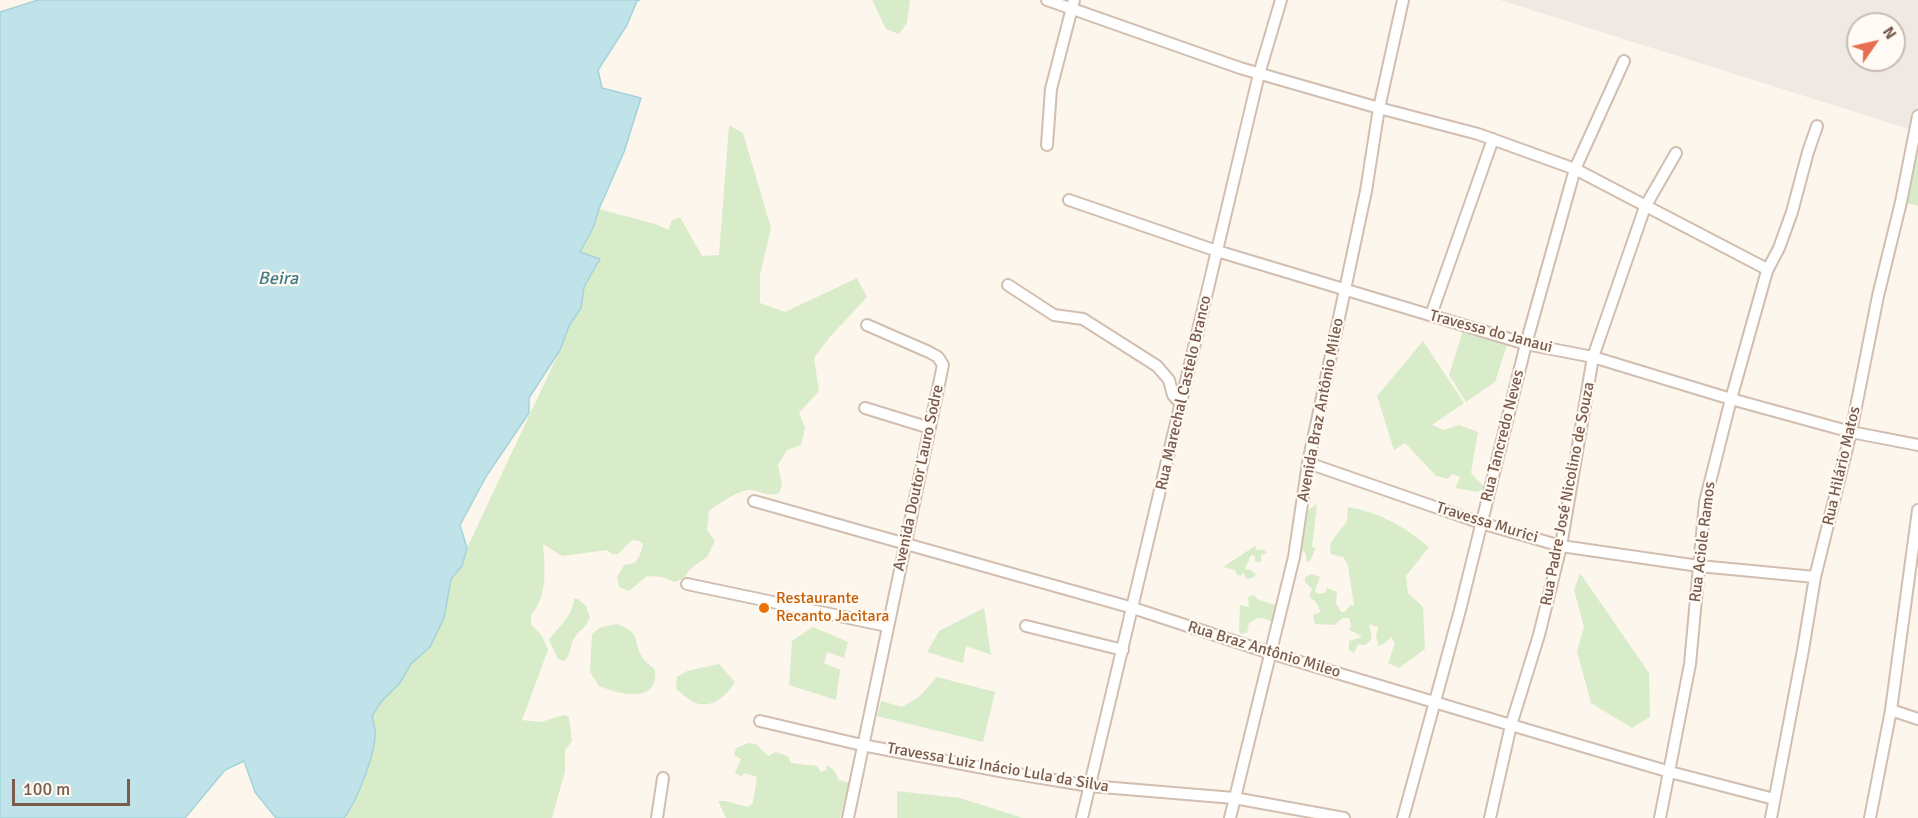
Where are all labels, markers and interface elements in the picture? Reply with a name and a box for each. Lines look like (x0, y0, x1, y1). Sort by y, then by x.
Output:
north arrow (1846, 12, 1906, 72)
text: N (1878, 23, 1901, 43)
water label: Beira (258, 268, 298, 290)
street label: Rua Marechal Castelo Branco (1152, 294, 1216, 492)
street label: Travessa do Janaui (1427, 306, 1555, 358)
street label: Avenida Braz Antônio Mileo (1294, 316, 1348, 504)
street label: Rua Tancredo Neves (1477, 368, 1529, 504)
street label: Rua Padre José Nicolino de Souza (1537, 380, 1599, 608)
street label: Avenida Doutor Lauro Sodre (890, 383, 948, 573)
street label: Rua Hilário Matos (1819, 405, 1865, 527)
street label: Rua Aciole Ramos (1686, 481, 1720, 603)
street label: Travessa Murici (1434, 498, 1540, 548)
place label: Restaurante Recanto Jacitara (776, 589, 889, 627)
marker: Restaurante Recanto Jacitara (757, 601, 771, 615)
street label: Rua Braz Antônio Mileo (1185, 618, 1343, 682)
street label: Travessa Luiz Inácio Lula da Silva (886, 739, 1110, 797)
scale bar (15, 767, 134, 805)
text: 100 m (23, 778, 70, 800)

